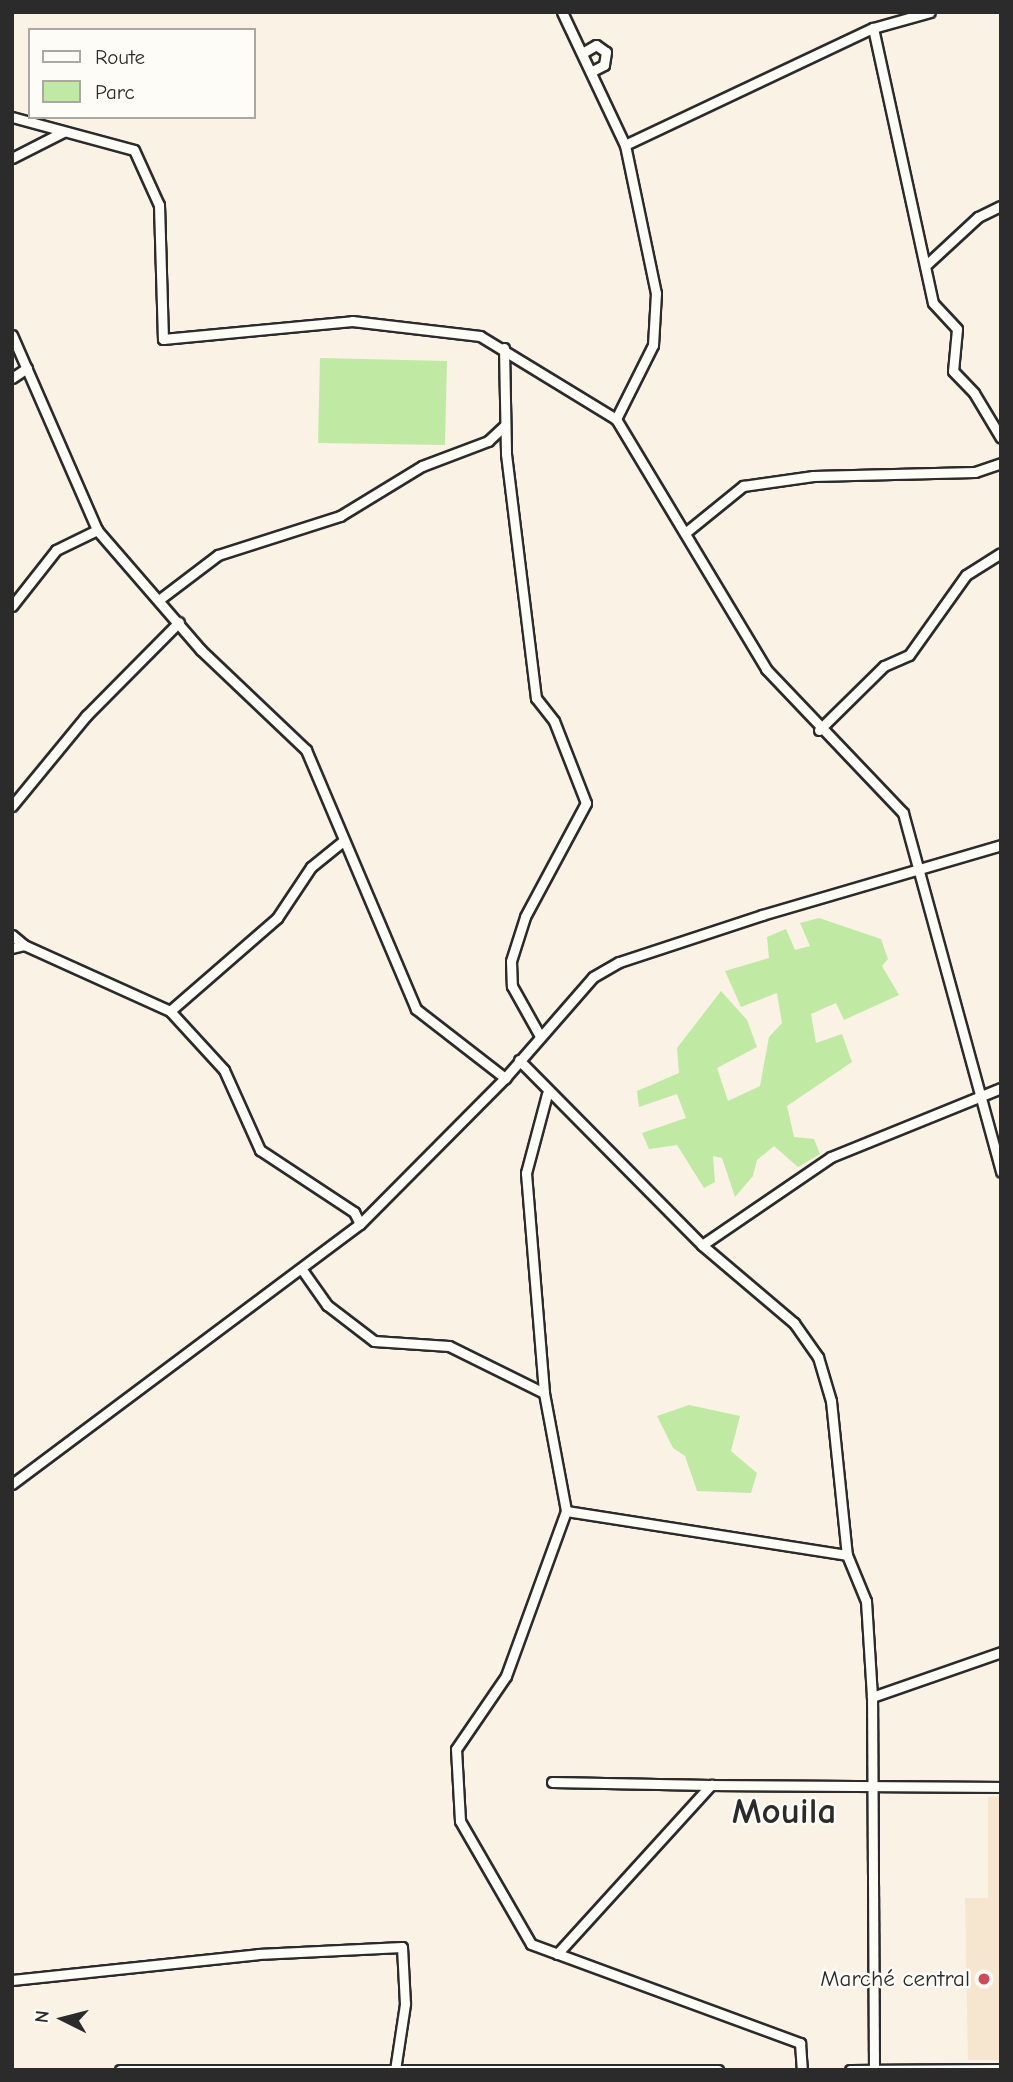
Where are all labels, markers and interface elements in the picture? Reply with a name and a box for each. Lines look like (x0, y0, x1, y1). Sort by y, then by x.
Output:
legend (28, 28, 256, 119)
text: Route (95, 45, 145, 69)
text: Parc (95, 80, 135, 104)
district label: Mouila (732, 1789, 836, 1833)
place label: Marché central (820, 1965, 970, 1993)
marker: Marché central (976, 1971, 992, 1987)
north arrow (28, 1984, 98, 2054)
text: N (31, 2010, 54, 2024)

